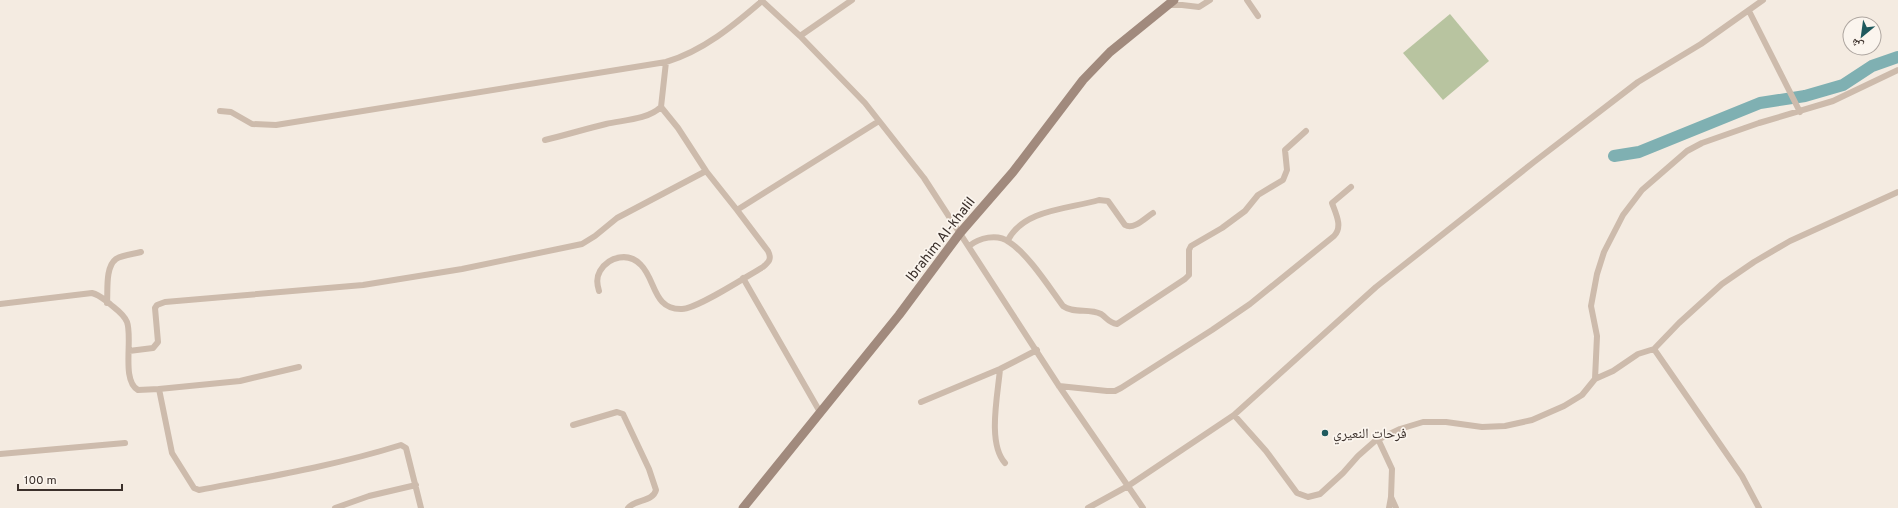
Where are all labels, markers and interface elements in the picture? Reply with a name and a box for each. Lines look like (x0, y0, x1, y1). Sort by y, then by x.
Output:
north arrow (1842, 16, 1882, 56)
text: ش (1849, 35, 1866, 53)
street label: Ibrahim Al-khalil (903, 194, 980, 286)
place label: فرحات النعيري (1333, 426, 1407, 445)
marker: فرحات النعيري (1320, 428, 1330, 438)
scale bar (18, 466, 122, 492)
text: 100 m (24, 473, 57, 489)

